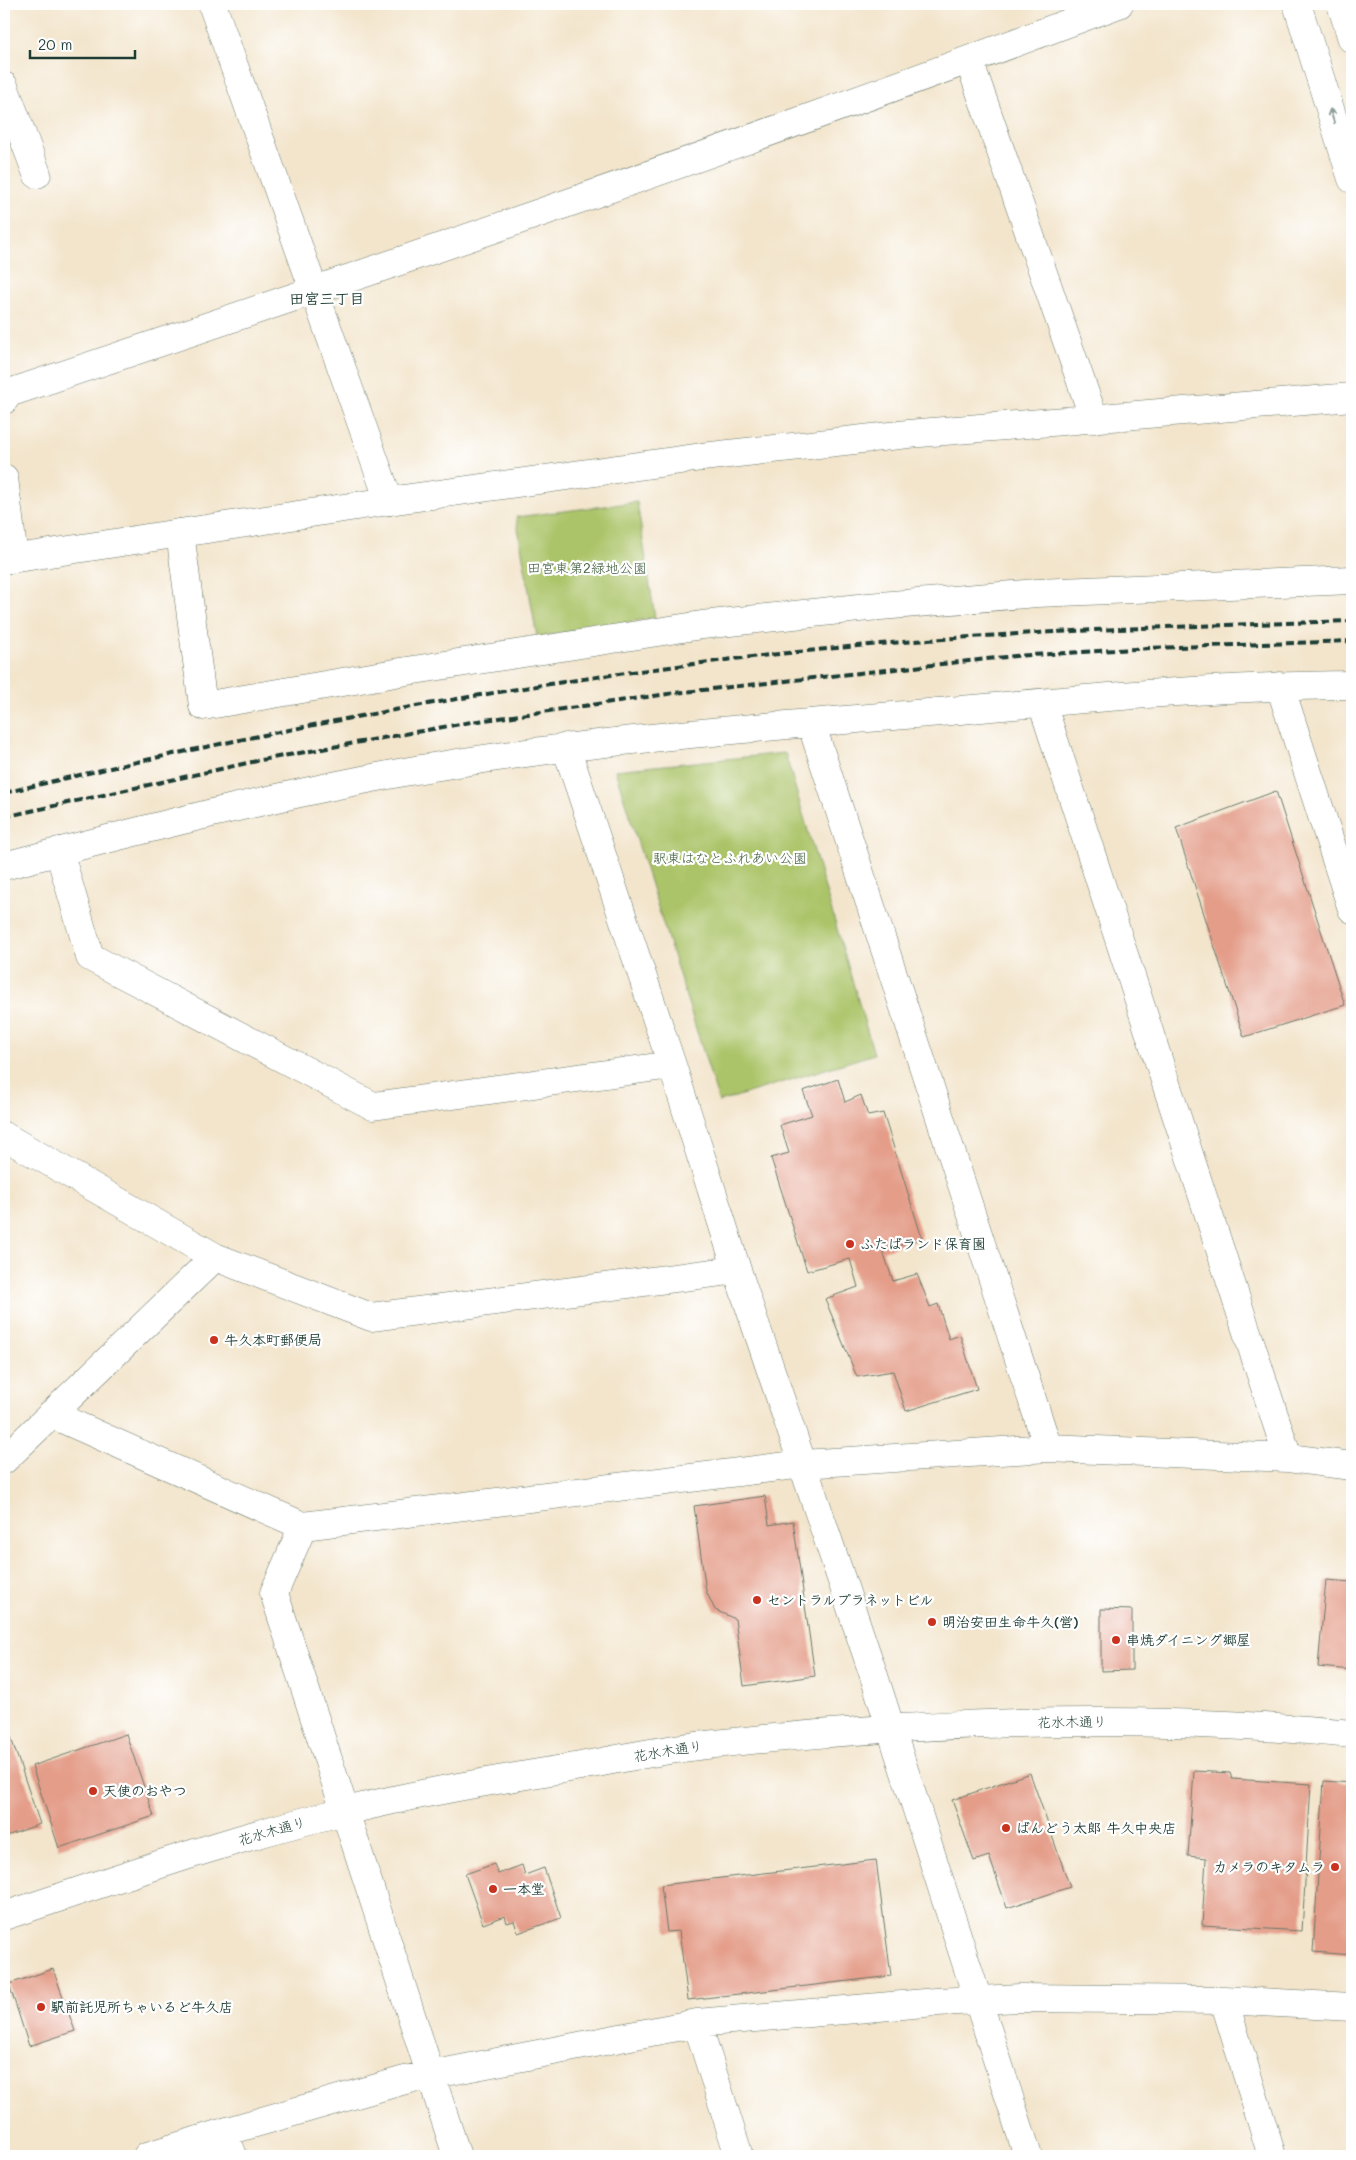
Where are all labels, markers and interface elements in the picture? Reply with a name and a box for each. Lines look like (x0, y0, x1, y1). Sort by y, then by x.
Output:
scale bar (30, 28, 135, 60)
text: 20 m (38, 34, 72, 54)
one-way arrow (1327, 108, 1337, 124)
district label: 田宮三丁目 (289, 288, 365, 308)
park label: 田宮東第2緑地公園 (527, 558, 647, 577)
park label: 駅東はなとふれあい公園 (653, 848, 807, 867)
place label: ふたばランド保育園 (860, 1234, 986, 1253)
marker: ふたばランド保育園 (844, 1238, 856, 1250)
place label: 牛久本町郵便局 (224, 1330, 322, 1349)
marker: 牛久本町郵便局 (208, 1334, 220, 1346)
place label: セントラルプラネットビル (767, 1590, 934, 1609)
marker: セントラルプラネットビル (751, 1594, 763, 1606)
place label: 明治安田生命牛久(営) (942, 1612, 1079, 1631)
marker: 明治安田生命牛久(営) (926, 1616, 938, 1628)
place label: 串焼ダイニング郷屋 (1126, 1630, 1251, 1649)
marker: 串焼ダイニング郷屋 (1110, 1634, 1122, 1646)
street label: 花水木通り (1037, 1711, 1107, 1732)
street label: 花水木通り (632, 1736, 704, 1765)
place label: 天使のおやつ (103, 1781, 187, 1800)
marker: 天使のおやつ (87, 1785, 99, 1797)
street label: 花水木通り (236, 1812, 308, 1849)
place label: ばんどう太郎 牛久中央店 (1016, 1818, 1176, 1837)
marker: ばんどう太郎 牛久中央店 (1000, 1822, 1012, 1834)
place label: カメラのキタムラ (1213, 1857, 1325, 1876)
marker: カメラのキタムラ (1329, 1861, 1341, 1873)
place label: 一本堂 (503, 1879, 545, 1898)
marker: 一本堂 (487, 1883, 499, 1895)
place label: 駅前託児所ちゃいるど牛久店 (51, 1997, 233, 2016)
marker: 駅前託児所ちゃいるど牛久店 (35, 2001, 47, 2013)

